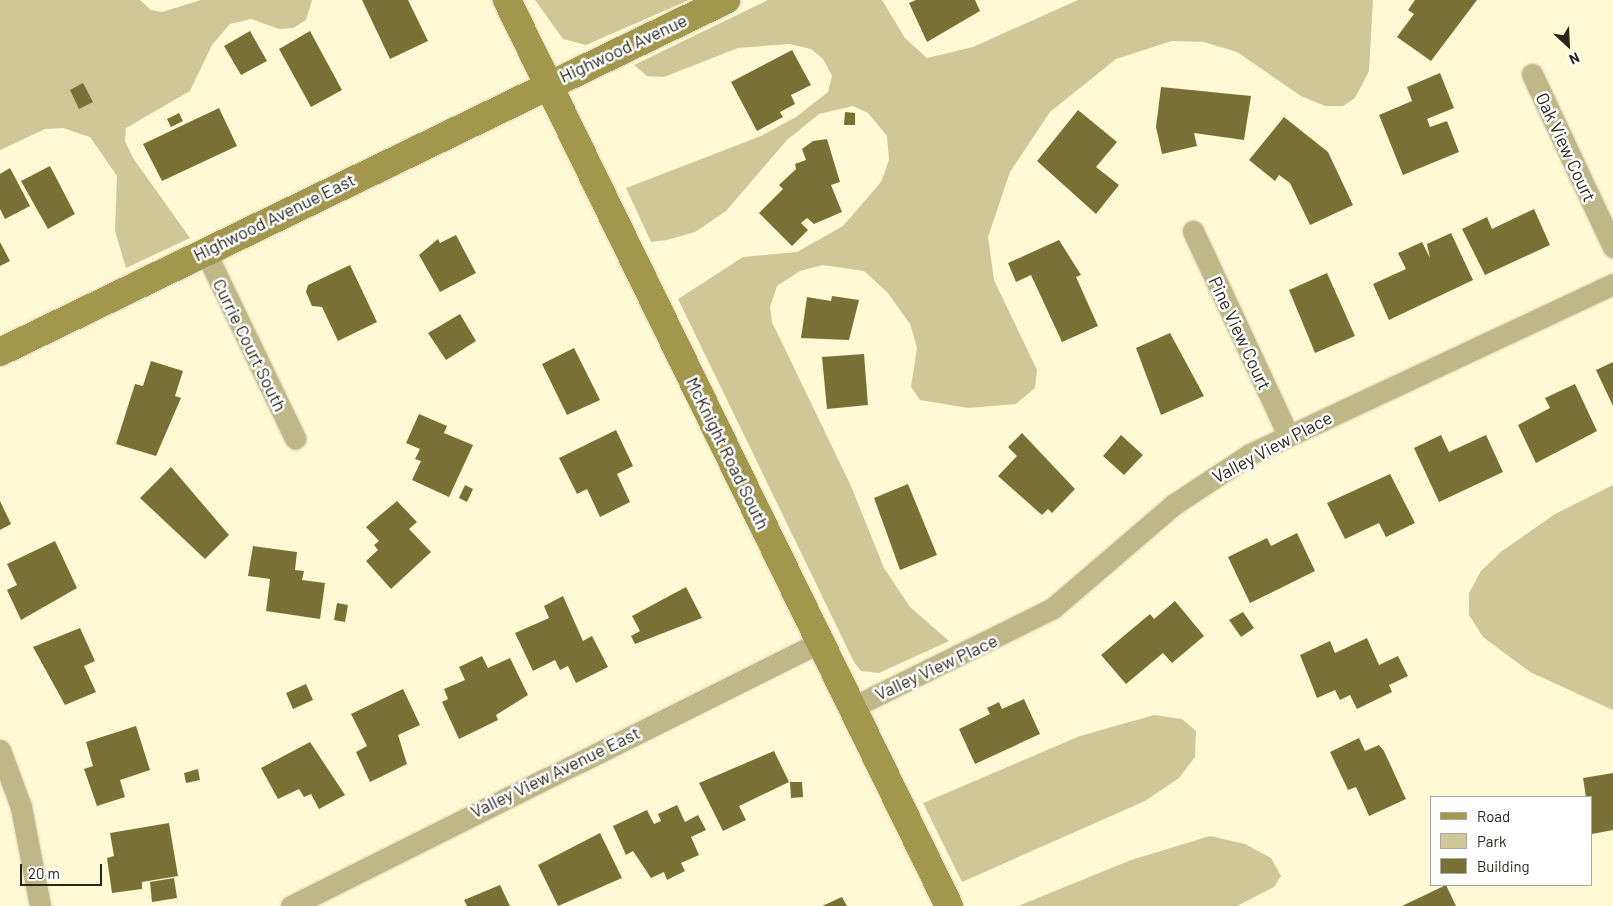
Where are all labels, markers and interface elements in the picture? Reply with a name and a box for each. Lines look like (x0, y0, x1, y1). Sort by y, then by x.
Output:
street label: Highwood Avenue (556, 9, 690, 87)
north arrow (1543, 20, 1593, 70)
text: N (1567, 49, 1582, 69)
street label: Oak View Court (1531, 89, 1601, 205)
street label: Highwood Avenue East (190, 168, 358, 266)
street label: Pine View Court (1204, 273, 1276, 393)
street label: Currie Court South (209, 275, 291, 415)
street label: McKnight Road South (682, 373, 774, 533)
street label: Valley View Place (1208, 406, 1336, 488)
street label: Valley View Place (871, 629, 1001, 705)
street label: Valley View Avenue East (467, 722, 643, 822)
legend (1430, 796, 1593, 886)
text: Road (1477, 807, 1510, 825)
text: Park (1477, 832, 1506, 850)
scale bar (22, 854, 105, 886)
text: Building (1477, 857, 1530, 875)
text: 20 m (28, 864, 60, 882)

